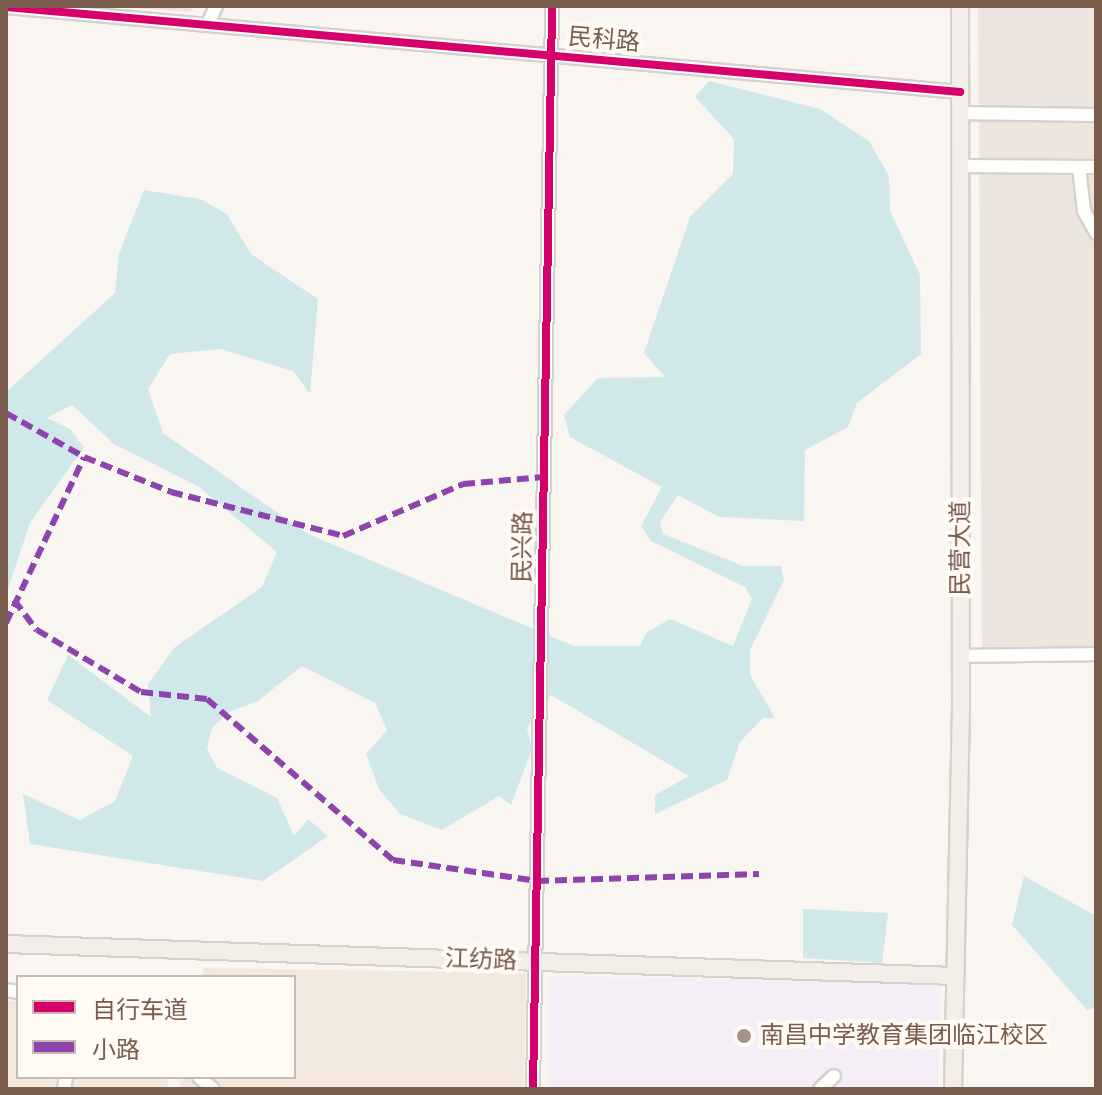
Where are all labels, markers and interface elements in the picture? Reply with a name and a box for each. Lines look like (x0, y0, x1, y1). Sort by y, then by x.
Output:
street label: 民科路 (567, 23, 641, 57)
street label: 民营大道 (947, 500, 975, 596)
street label: 民兴路 (508, 511, 538, 583)
street label: 江纺路 (445, 944, 517, 976)
legend (16, 975, 296, 1079)
text: 自行车道 (92, 996, 188, 1024)
place label: 南昌中学教育集团临江校区 (760, 1022, 1048, 1050)
marker: 南昌中学教育集团临江校区 (735, 1027, 753, 1045)
text: 小路 (92, 1036, 140, 1064)

